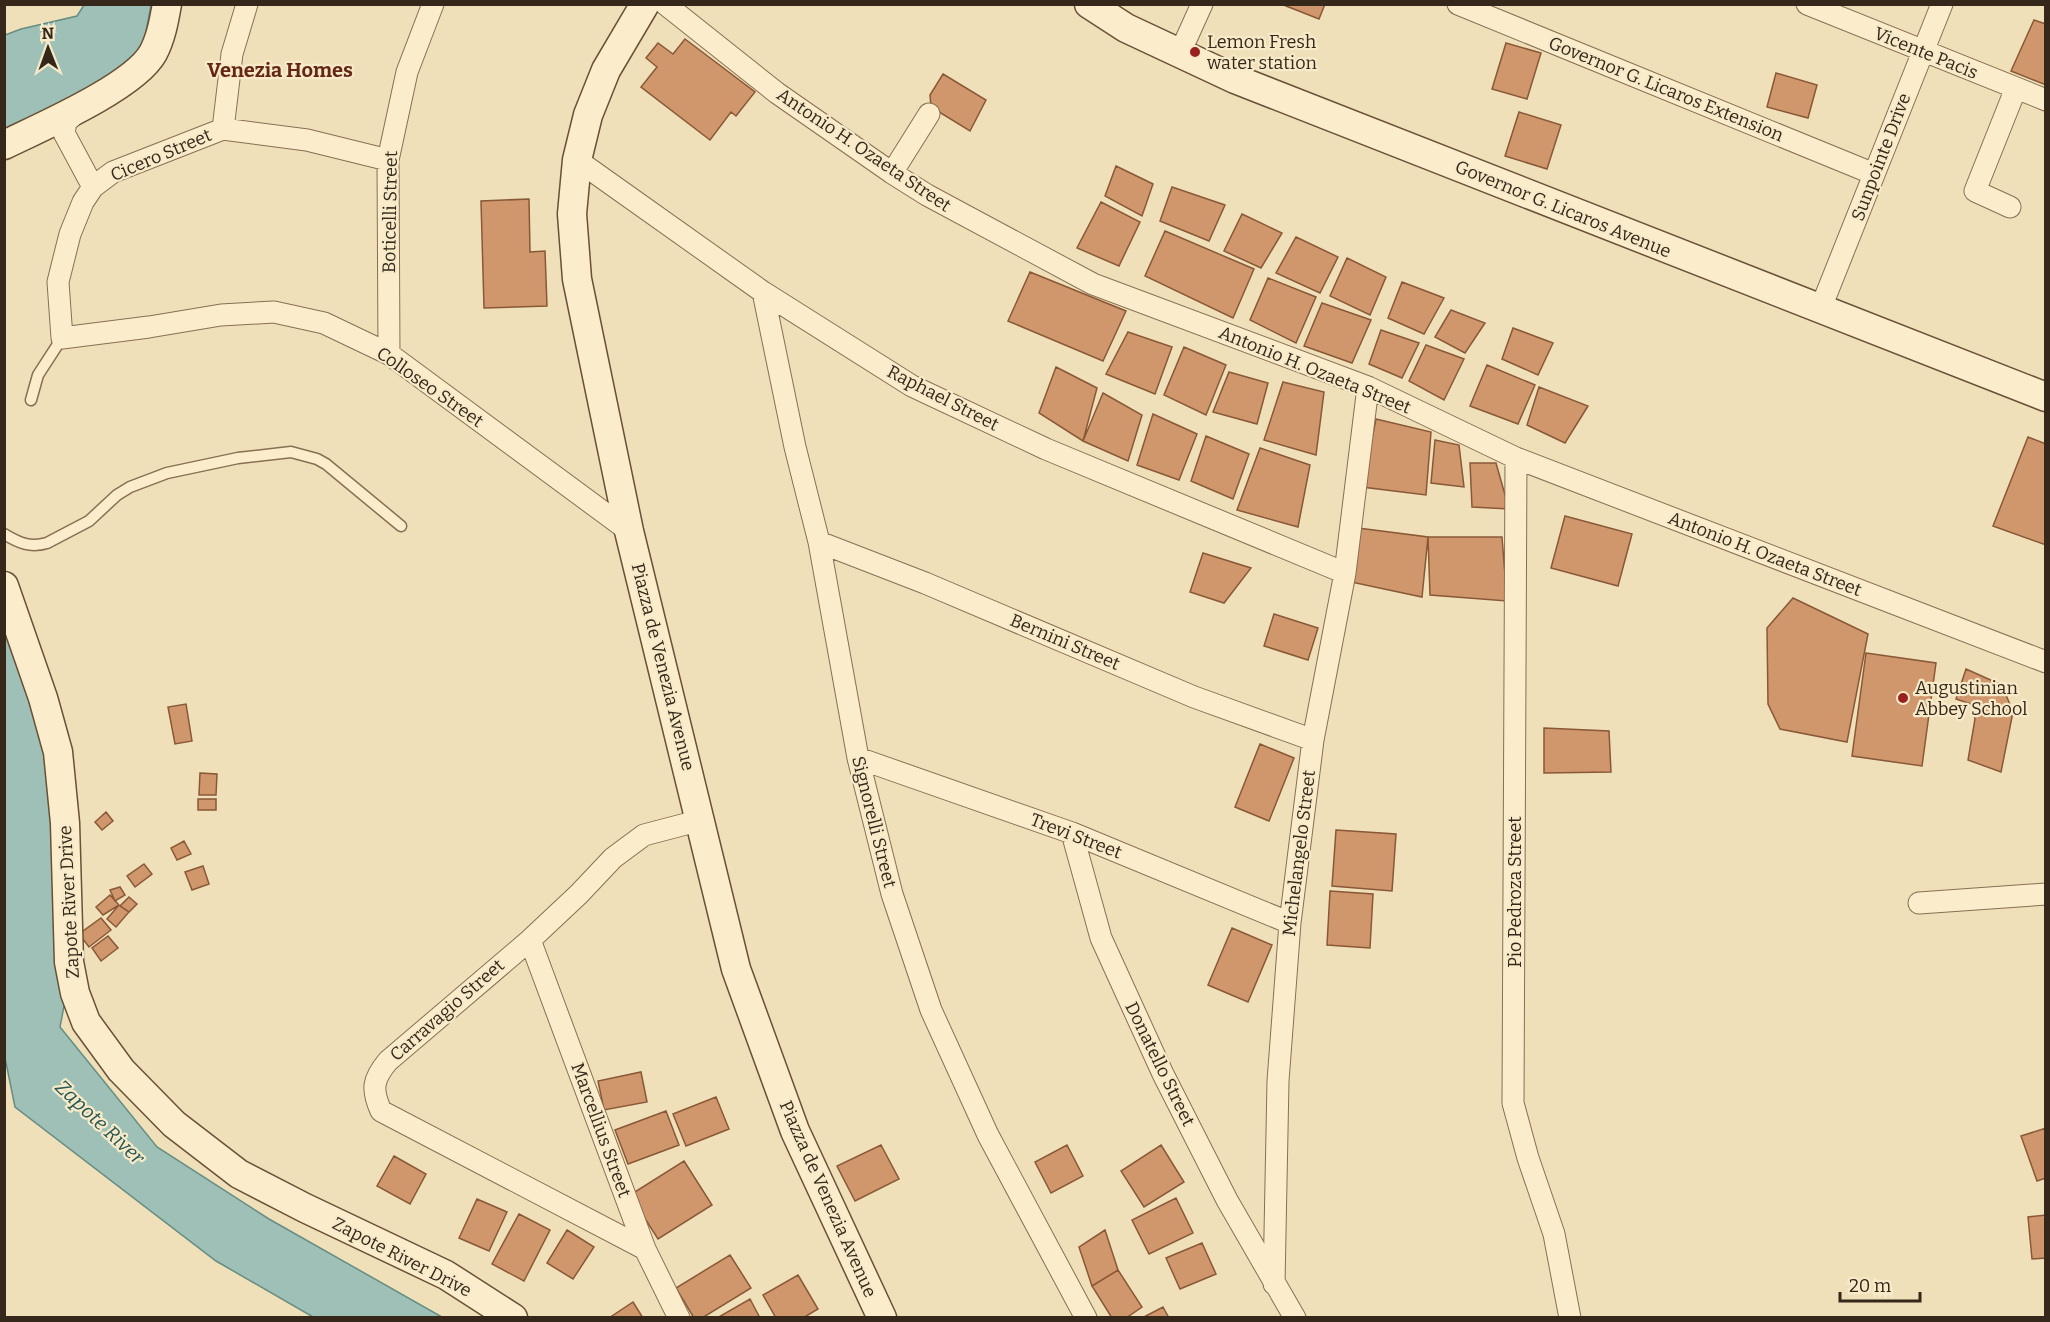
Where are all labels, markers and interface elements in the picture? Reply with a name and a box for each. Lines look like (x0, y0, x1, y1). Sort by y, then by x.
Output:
north arrow (18, 18, 78, 78)
street label: Vicente Pacis (1871, 22, 1981, 84)
text: N (41, 24, 54, 43)
place label: Lemon Fresh water station (1206, 31, 1318, 74)
street label: Governor G. Licaros Extension (1545, 32, 1787, 147)
marker: Lemon Fresh water station (1188, 45, 1202, 59)
district label: Venezia Homes (207, 58, 353, 82)
street label: Antonio H. Ozaeta Street (773, 84, 956, 217)
street label: Sunpointe Drive (1847, 90, 1915, 224)
street label: Cicero Street (107, 124, 215, 186)
street label: Boticelli Street (378, 150, 402, 273)
street label: Governor G. Licaros Avenue (1452, 156, 1674, 262)
street label: Antonio H. Ozaeta Street (1216, 321, 1415, 419)
street label: Colloseo Street (372, 342, 488, 432)
street label: Raphael Street (883, 360, 1003, 436)
street label: Antonio H. Ozaeta Street (1665, 507, 1865, 601)
street label: Piazza de Venezia Avenue (627, 561, 699, 773)
street label: Bernini Street (1007, 609, 1124, 675)
place label: Augustinian Abbey School (1915, 677, 2028, 720)
marker: Augustinian Abbey School (1896, 691, 1910, 705)
street label: Signorelli Street (847, 754, 901, 890)
street label: Michelangelo Street (1278, 768, 1320, 937)
street label: Trevi Street (1027, 808, 1125, 864)
street label: Pio Pedroza Street (1504, 816, 1526, 968)
street label: Zapote River Drive (54, 825, 84, 979)
street label: Carravagio Street (385, 954, 509, 1066)
street label: Donatello Street (1120, 998, 1200, 1130)
street label: Marcellius Street (566, 1060, 636, 1201)
water label: Zapote River (51, 1075, 150, 1170)
street label: Piazza de Venezia Avenue (775, 1097, 881, 1301)
street label: Zapote River Drive (329, 1212, 475, 1302)
scale bar (1840, 1265, 1920, 1303)
text: 20 m (1849, 1275, 1891, 1297)

